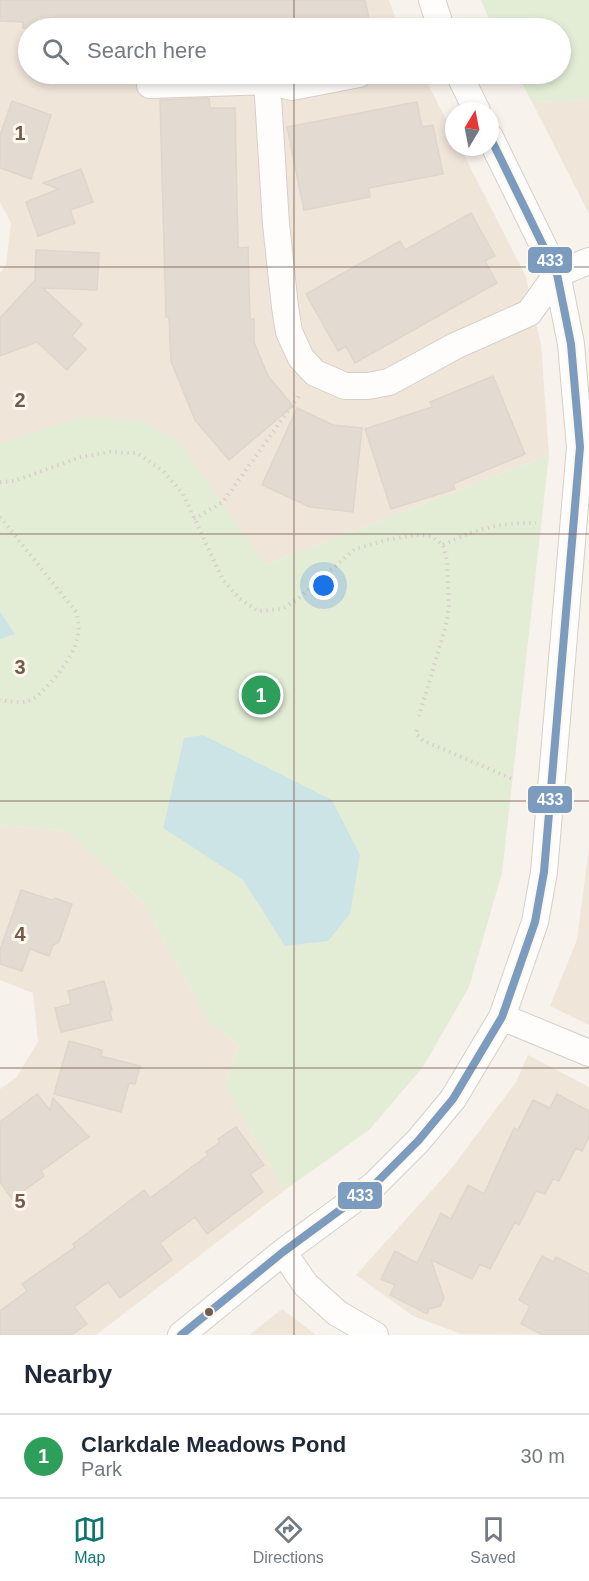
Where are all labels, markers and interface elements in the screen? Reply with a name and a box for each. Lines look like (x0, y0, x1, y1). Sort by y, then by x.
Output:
search box (18, 18, 571, 84)
icon: search (39, 35, 72, 68)
text: Search here (87, 38, 207, 63)
north arrow (445, 102, 499, 156)
text: 1 (14, 122, 26, 144)
line badge: 433 (527, 246, 573, 274)
text: 433 (537, 252, 563, 269)
text: 2 (14, 389, 26, 411)
your location (309, 571, 338, 600)
text: 3 (14, 656, 26, 678)
pin: 1 (242, 672, 280, 718)
line badge: 433 (527, 785, 573, 814)
text: 433 (537, 791, 563, 808)
text: 4 (14, 923, 26, 945)
line badge: 433 (337, 1181, 383, 1210)
text: 433 (347, 1187, 373, 1204)
text: 5 (14, 1190, 26, 1212)
unlabelled marker (203, 1306, 215, 1318)
text: Nearby (24, 1359, 112, 1389)
text: Clarkdale Meadows Pond (81, 1432, 346, 1457)
text: 1 (38, 1445, 49, 1467)
text: 30 m (521, 1445, 565, 1467)
text: Park (81, 1458, 122, 1480)
tab: Map (73, 1513, 106, 1567)
tab: Directions (253, 1513, 324, 1567)
tab: Saved (470, 1513, 516, 1567)

